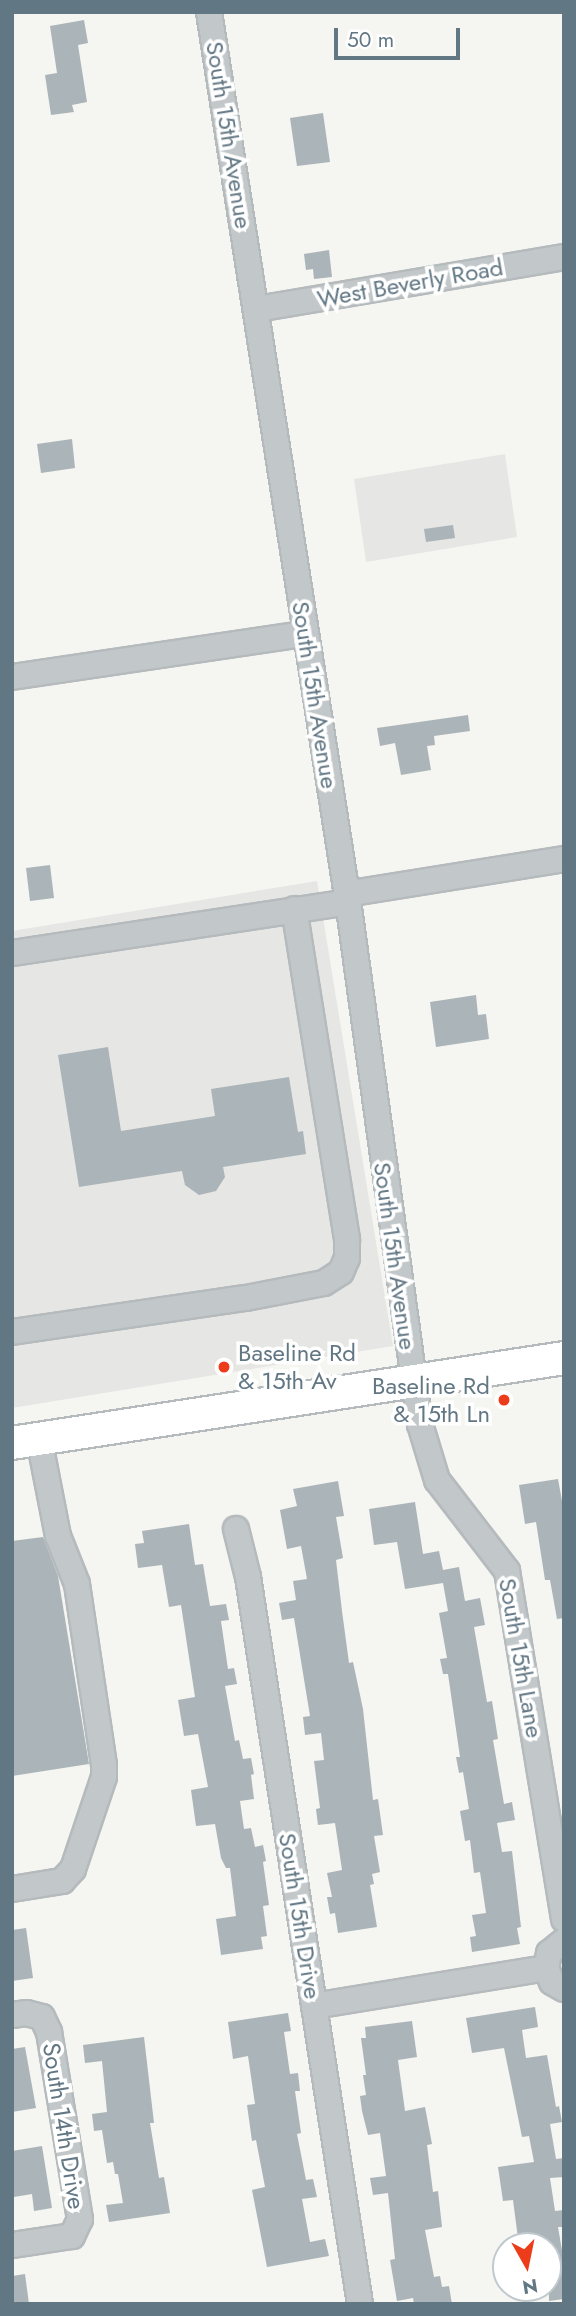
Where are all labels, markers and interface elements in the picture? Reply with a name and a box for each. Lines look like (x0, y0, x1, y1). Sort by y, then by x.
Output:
scale bar (338, 14, 464, 58)
text: 50 m (347, 25, 394, 55)
street label: South 15th Avenue (200, 39, 258, 231)
street label: West Beverly Road (315, 252, 505, 314)
street label: South 15th Avenue (286, 599, 344, 791)
street label: South 15th Avenue (368, 1160, 422, 1352)
place label: Baseline Rd & 15th Av (238, 1339, 356, 1395)
marker: Baseline Rd & 15th Av (216, 1359, 232, 1375)
place label: Baseline Rd & 15th Ln (372, 1372, 490, 1428)
marker: Baseline Rd & 15th Ln (496, 1392, 512, 1408)
street label: South 15th Lane (493, 1576, 549, 1740)
street label: South 15th Drive (273, 1831, 327, 2001)
street label: South 14th Drive (37, 2041, 91, 2211)
north arrow (492, 2232, 562, 2302)
text: N (520, 2272, 540, 2301)

